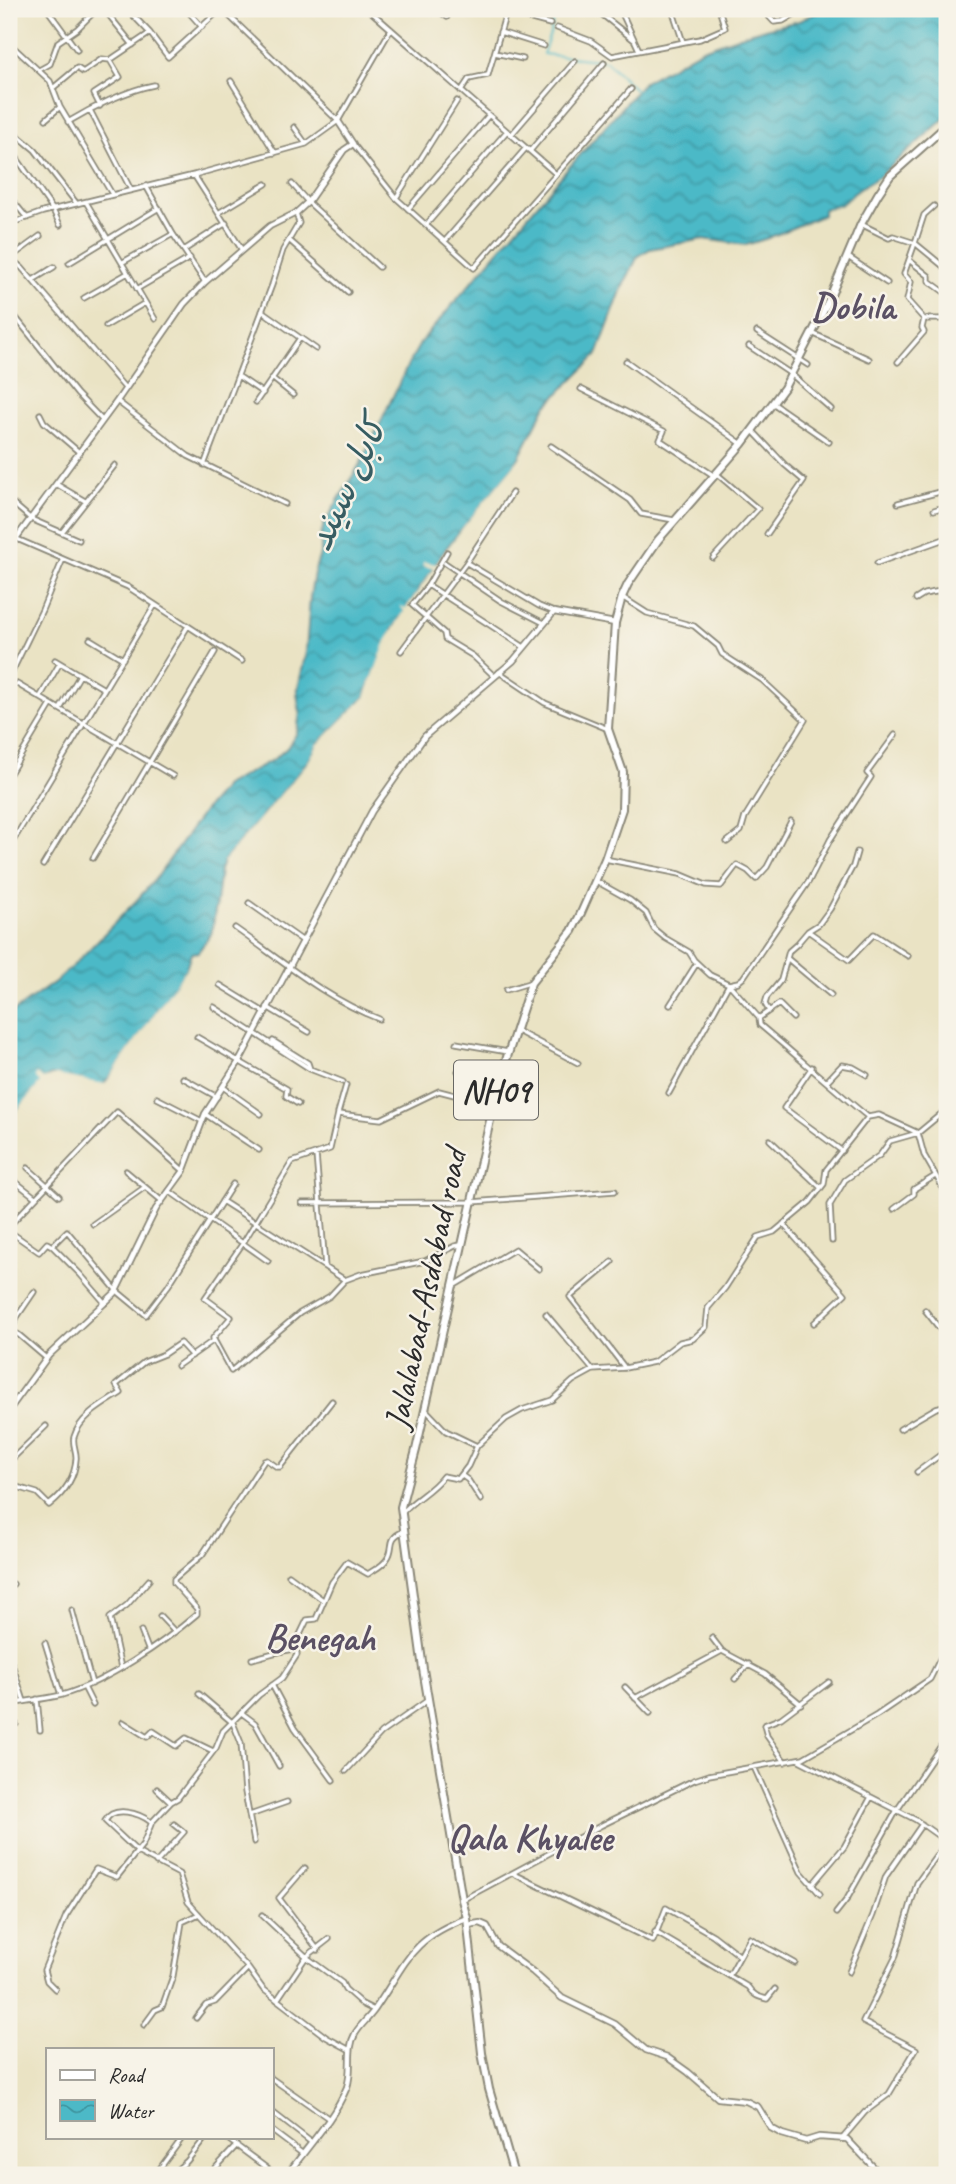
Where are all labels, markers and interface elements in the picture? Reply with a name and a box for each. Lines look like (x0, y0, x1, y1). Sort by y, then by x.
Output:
district label: Dobila (811, 283, 898, 330)
water label: کابل سيند (295, 403, 400, 558)
road number: NH09 (454, 1060, 538, 1120)
street label: Jalalabad-Asdabad road (373, 1140, 478, 1435)
district label: Benegah (265, 1614, 376, 1661)
district label: Qala Khyalee (448, 1814, 616, 1861)
legend (46, 2048, 273, 2138)
text: Road (108, 2062, 147, 2088)
text: Water (108, 2098, 155, 2124)

